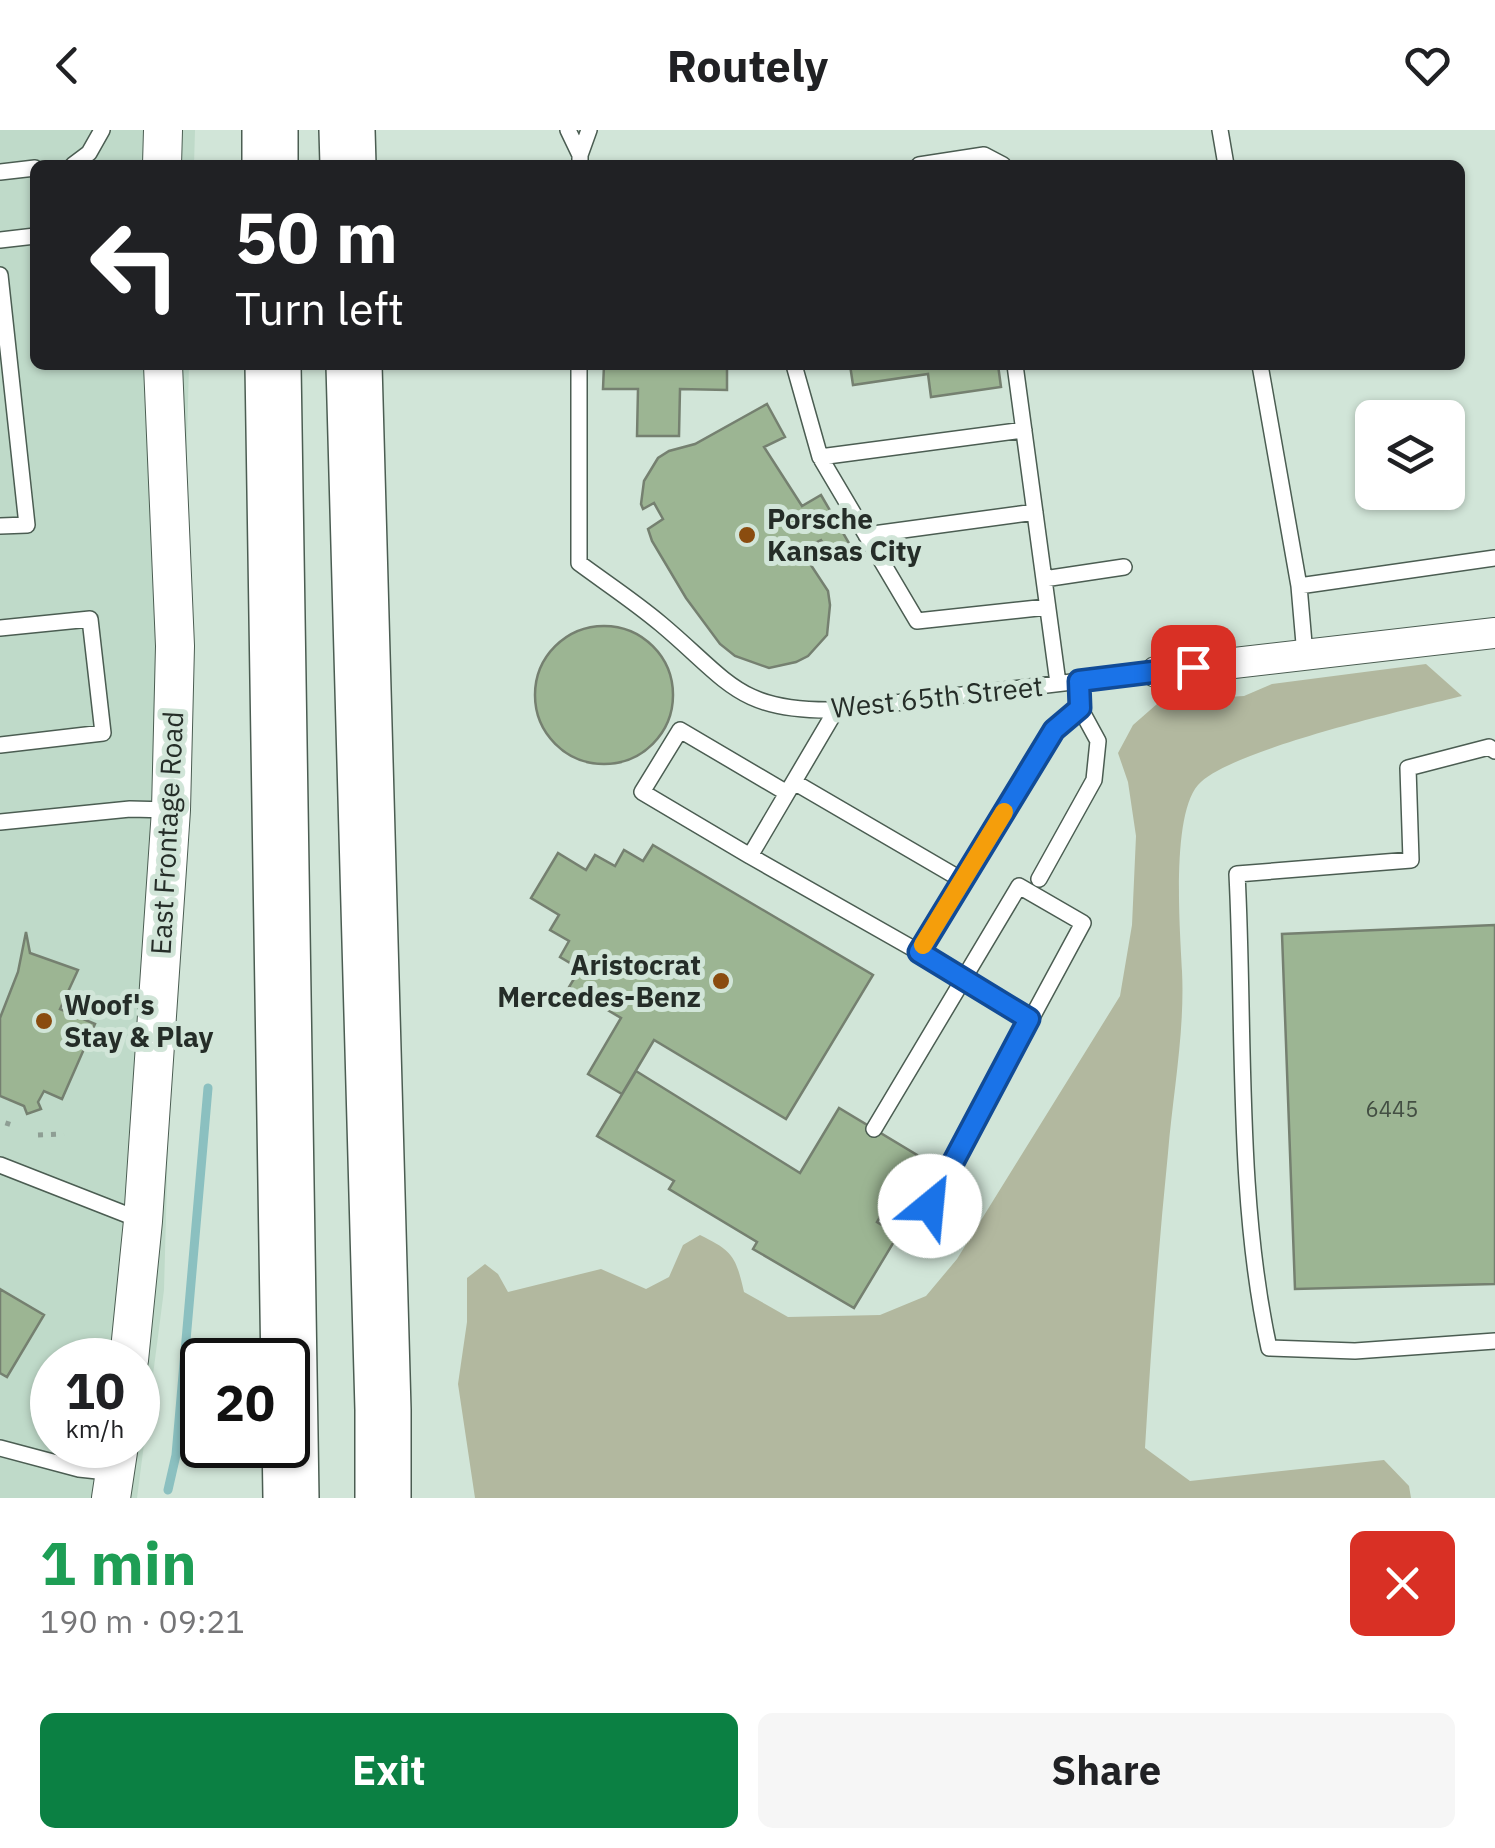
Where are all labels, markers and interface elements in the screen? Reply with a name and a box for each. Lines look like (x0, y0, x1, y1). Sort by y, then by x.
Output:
text: Routely (667, 36, 828, 94)
icon: back (40, 38, 95, 93)
icon: heart (1400, 38, 1455, 93)
text: 50 m (235, 191, 398, 282)
icon: left (70, 200, 200, 330)
text: Turn left (235, 279, 404, 337)
map controls (1355, 400, 1465, 510)
button: layers (1355, 400, 1465, 510)
place label: Porsche Kansas City (767, 500, 922, 569)
marker: Porsche Kansas City (736, 524, 758, 546)
pin (1151, 625, 1236, 710)
icon: arrive (1166, 640, 1221, 695)
street label: West 65th Street (829, 667, 1045, 726)
street label: East Frontage Road (142, 710, 191, 956)
place label: Aristocrat Mercedes-Benz (497, 946, 701, 1015)
marker: Aristocrat Mercedes-Benz (710, 970, 732, 992)
place label: Woof's Stay & Play (64, 986, 214, 1055)
marker: Woof's Stay & Play (33, 1010, 55, 1032)
house number: 6445 (1366, 1094, 1418, 1123)
position arrow (878, 1154, 982, 1258)
speed limit sign: 20 (180, 1338, 310, 1468)
text: 10 (65, 1358, 125, 1423)
text: km/h (66, 1412, 124, 1445)
text: 1 min (40, 1523, 197, 1602)
button: close (1350, 1531, 1455, 1636)
text: 190 m · 09:21 (40, 1600, 245, 1642)
button: Exit (40, 1713, 738, 1828)
button: Share (758, 1713, 1455, 1828)

